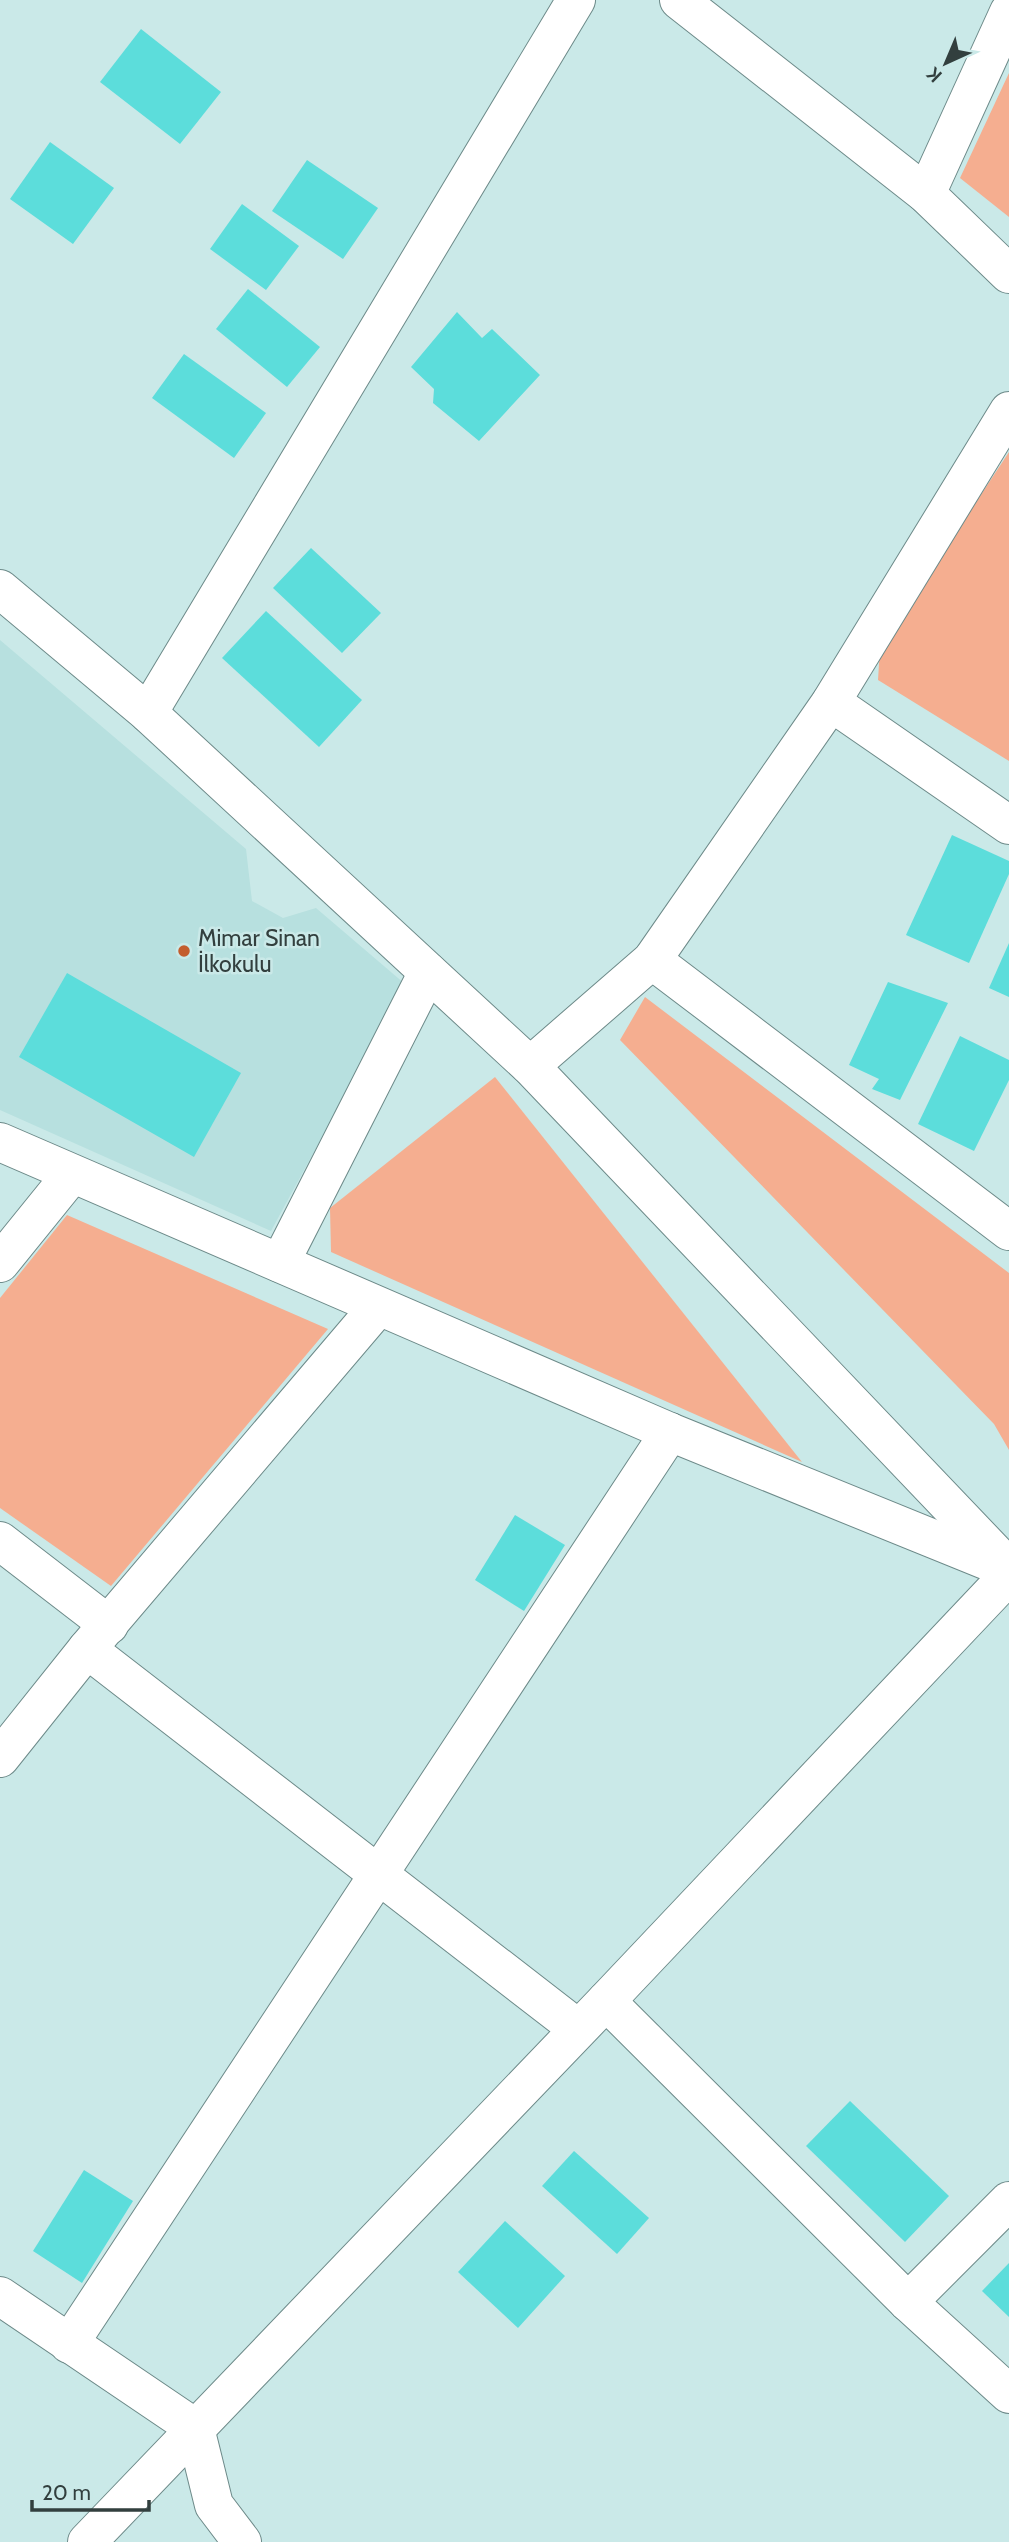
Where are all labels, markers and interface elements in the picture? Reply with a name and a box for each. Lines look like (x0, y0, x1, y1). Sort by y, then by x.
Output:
north arrow (911, 28, 981, 98)
text: K (922, 62, 947, 87)
place label: Mimar Sinan İlkokulu (198, 924, 320, 978)
marker: Mimar Sinan İlkokulu (176, 943, 192, 959)
scale bar (32, 2468, 149, 2512)
text: 20 m (42, 2480, 91, 2505)

